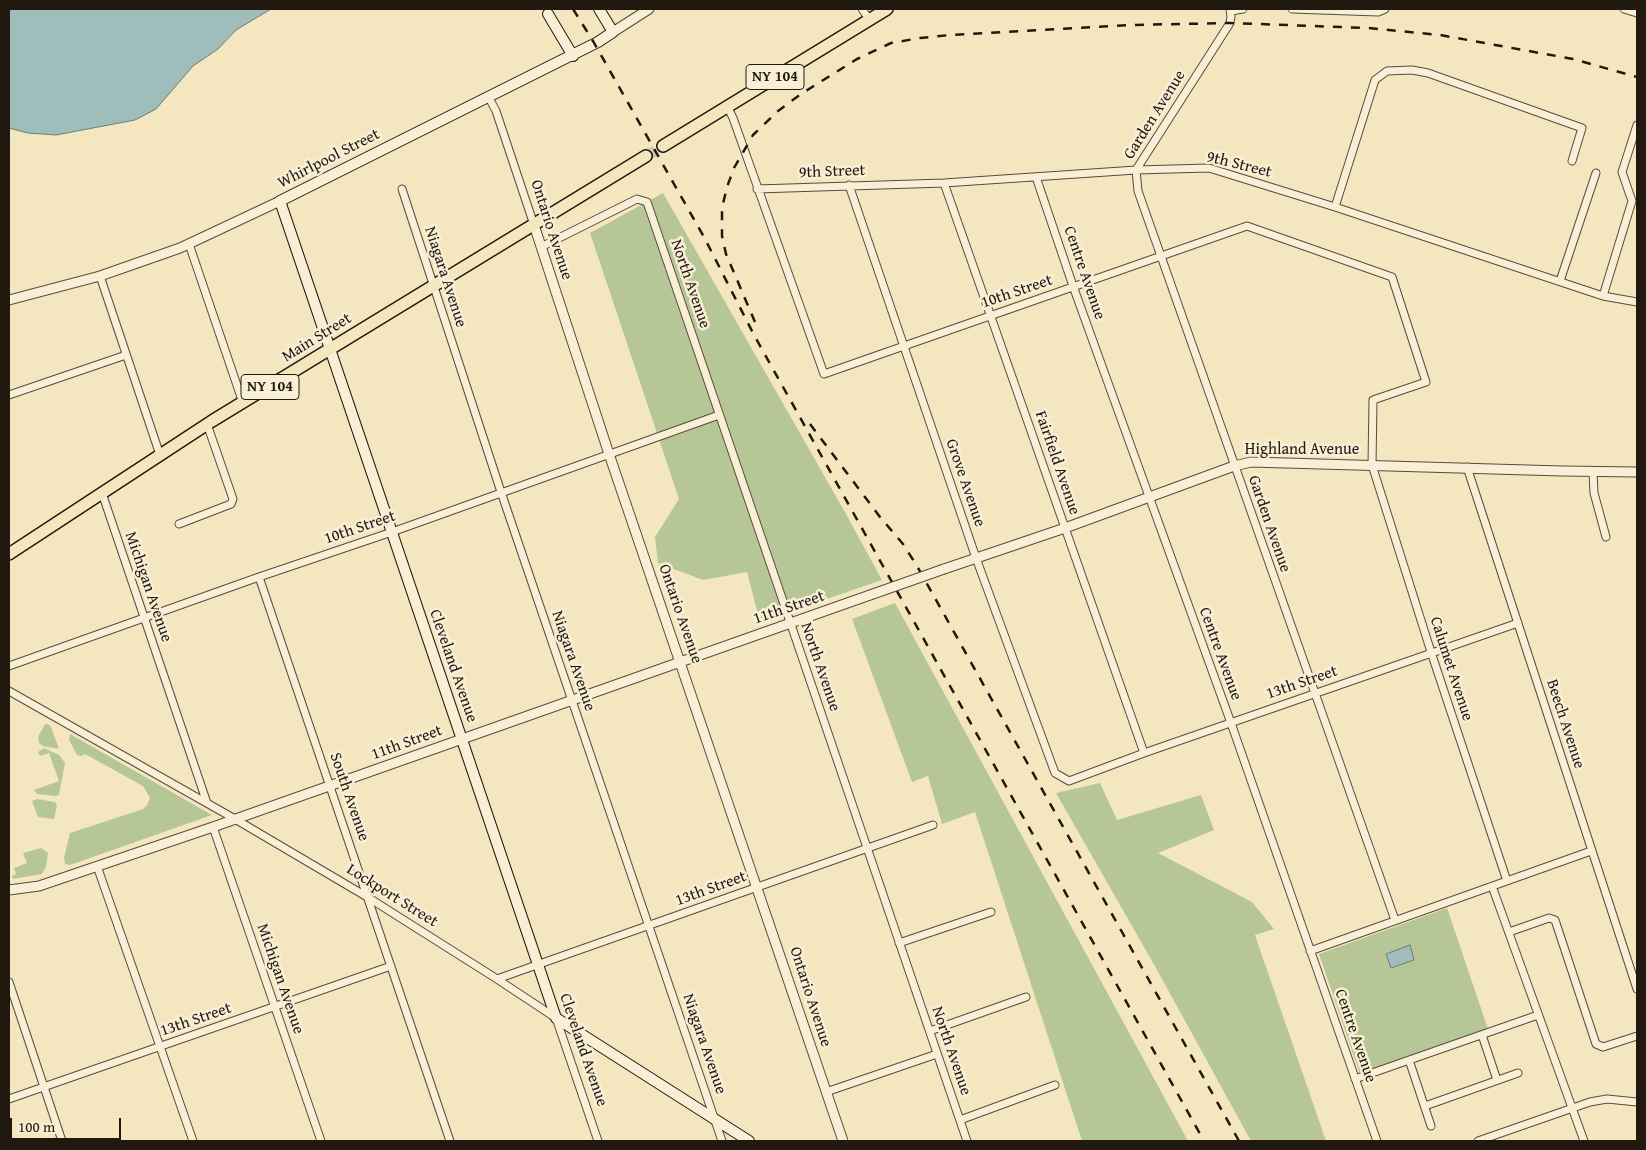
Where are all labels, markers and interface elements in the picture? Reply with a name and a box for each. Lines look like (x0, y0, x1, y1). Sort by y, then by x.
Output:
road number: NY 104 (746, 64, 804, 90)
street label: Garden Avenue (1120, 67, 1190, 163)
street label: Whirlpool Street (275, 125, 383, 193)
street label: 9th Street (1204, 148, 1274, 182)
street label: 9th Street (799, 161, 865, 183)
street label: Ontario Avenue (526, 178, 576, 282)
street label: Niagara Avenue (420, 224, 470, 330)
street label: Centre Avenue (1059, 224, 1109, 322)
street label: North Avenue (666, 237, 714, 331)
street label: 10th Street (979, 271, 1055, 313)
street label: Main Street (279, 309, 355, 367)
road number: NY 104 (241, 374, 299, 400)
street label: Fairfield Avenue (1030, 408, 1084, 518)
street label: Grove Avenue (941, 437, 989, 529)
street label: Highland Avenue (1245, 440, 1359, 460)
street label: Garden Avenue (1243, 473, 1295, 575)
street label: 10th Street (322, 507, 398, 549)
street label: Michigan Avenue (120, 529, 176, 645)
street label: Ontario Avenue (654, 562, 706, 666)
street label: 11th Street (751, 587, 827, 629)
street label: Centre Avenue (1194, 605, 1246, 703)
street label: Cleveland Avenue (425, 607, 481, 725)
street label: Niagara Avenue (547, 608, 599, 714)
street label: Calumet Avenue (1425, 615, 1477, 723)
street label: North Avenue (796, 620, 844, 714)
street label: 13th Street (1264, 662, 1340, 704)
street label: Beech Avenue (1542, 677, 1588, 771)
street label: 11th Street (369, 721, 445, 765)
street label: South Avenue (325, 750, 373, 844)
street label: Lockport Street (343, 860, 441, 932)
street label: 13th Street (673, 867, 749, 911)
street label: Michigan Avenue (252, 921, 308, 1037)
street label: Ontario Avenue (785, 945, 835, 1049)
street label: Centre Avenue (1330, 987, 1380, 1085)
street label: Cleveland Avenue (555, 991, 611, 1109)
street label: Niagara Avenue (678, 991, 730, 1097)
street label: 13th Street (158, 999, 234, 1041)
street label: North Avenue (927, 1004, 975, 1098)
scale bar (12, 1108, 124, 1140)
text: 100 m (18, 1116, 55, 1137)

